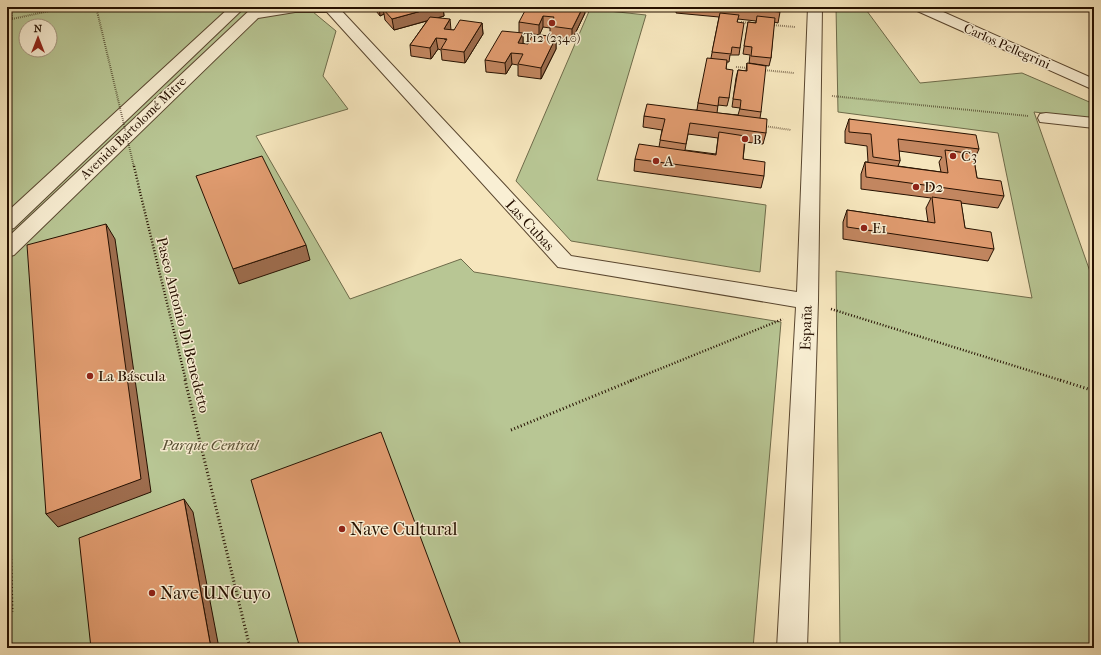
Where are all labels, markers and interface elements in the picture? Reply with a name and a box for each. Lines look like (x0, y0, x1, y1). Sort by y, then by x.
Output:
north arrow (18, 18, 58, 58)
marker: T12 (2340) (547, 18, 557, 28)
street label: Carlos Pellegrini (961, 20, 1053, 72)
text: N (34, 22, 43, 35)
place label: T12 (2340) (524, 30, 580, 45)
street label: Avenida Bartolomé Mitre (76, 73, 189, 183)
place label: B (753, 132, 761, 147)
marker: B (740, 134, 750, 144)
place label: C3 (961, 147, 977, 165)
marker: C3 (948, 151, 958, 161)
place label: A (663, 152, 674, 170)
marker: A (651, 156, 661, 166)
place label: D2 (924, 178, 943, 196)
marker: D2 (911, 182, 921, 192)
street label: Las Cubas (502, 196, 559, 255)
place label: E1 (872, 219, 887, 237)
marker: E1 (859, 223, 869, 233)
street label: Paseo Antonio Di Benedetto (152, 235, 214, 415)
street label: España (796, 304, 816, 351)
place label: La Báscula (98, 367, 167, 385)
marker: La Báscula (85, 371, 95, 381)
park label: Parque Central (161, 436, 260, 454)
place label: Nave Cultural (350, 519, 457, 540)
marker: Nave Cultural (337, 524, 347, 534)
place label: Nave UNCuyo (160, 583, 271, 604)
marker: Nave UNCuyo (147, 588, 157, 598)

